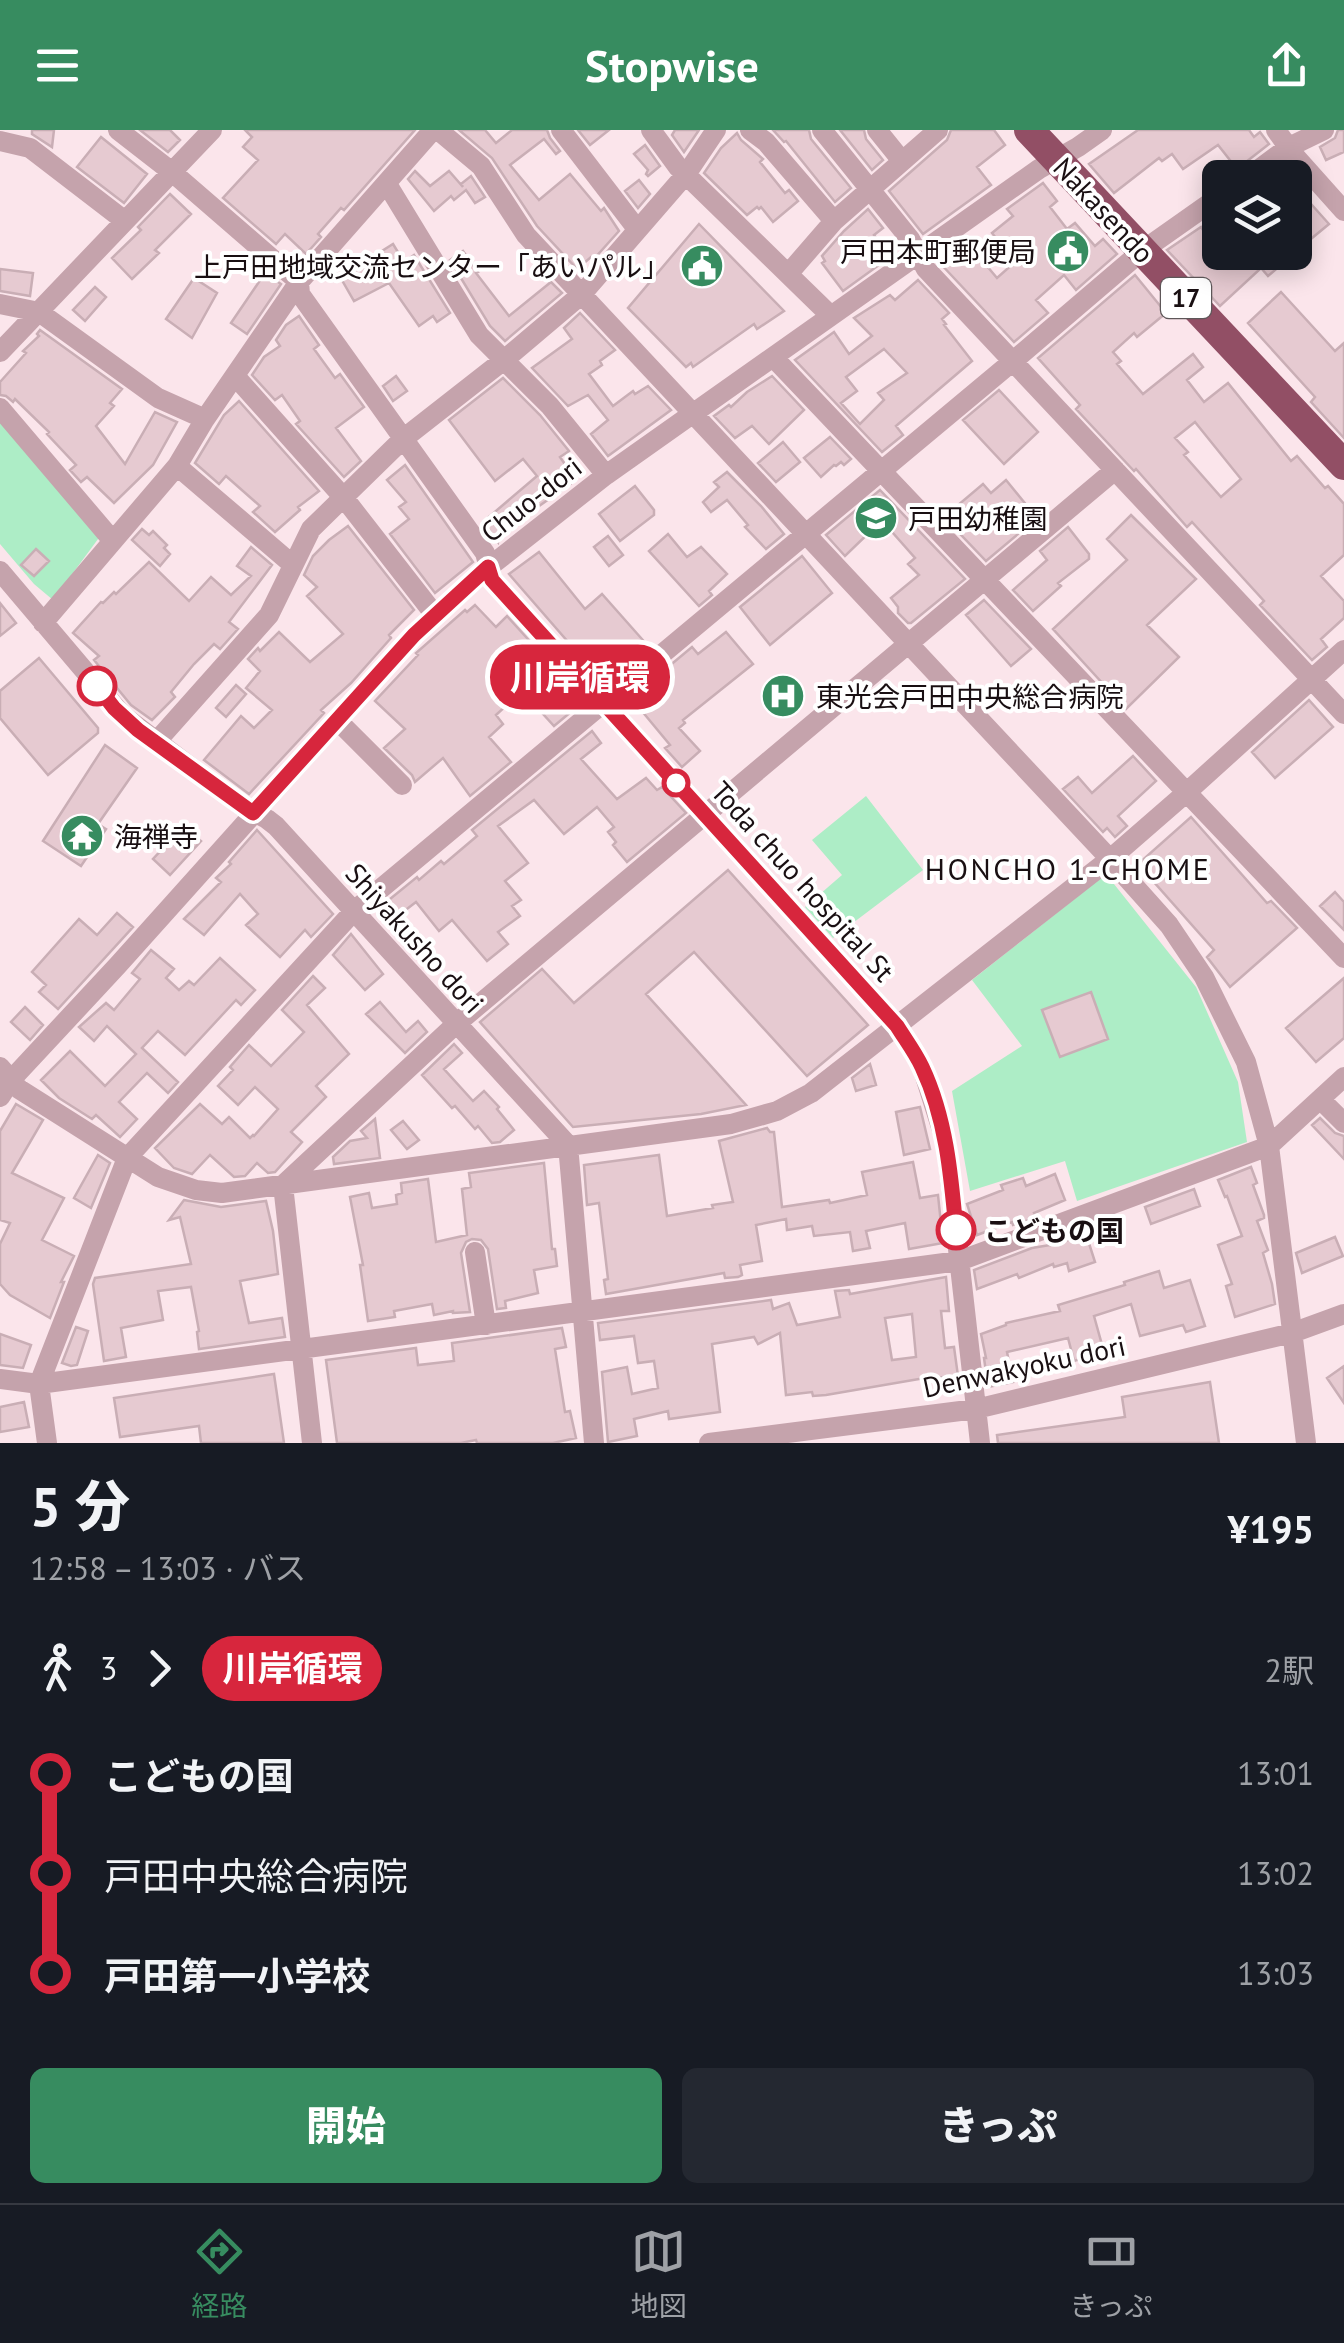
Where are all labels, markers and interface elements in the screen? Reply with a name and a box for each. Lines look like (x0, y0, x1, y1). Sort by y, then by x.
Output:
text: Stopwise (585, 36, 759, 94)
icon: menu (30, 38, 85, 93)
icon: share (1259, 38, 1314, 93)
street label: Nakasendo (1046, 149, 1162, 271)
map controls (1202, 160, 1312, 270)
button: layers (1202, 160, 1312, 270)
public building icon: 戸田本町郵便局 (1045, 228, 1091, 274)
place label: 戸田本町郵便局 (840, 233, 1036, 270)
public building icon: 上戸田地域交流センター「あいパル」 (679, 243, 725, 289)
place label: 上戸田地域交流センター「あいパル」 (194, 248, 670, 285)
road number: 17 (1161, 278, 1211, 318)
street label: Chuo-dori (473, 448, 589, 550)
school or university icon: 戸田幼稚園 (853, 495, 899, 541)
place label: 戸田幼稚園 (908, 500, 1048, 537)
line badge: 川岸循環 (510, 644, 650, 710)
text: 川岸循環 (510, 654, 650, 700)
unlabelled marker (78, 667, 116, 705)
hospital icon: 東光会戸田中央総合病院 (760, 673, 806, 719)
place label: 東光会戸田中央総合病院 (816, 678, 1124, 715)
unlabelled marker (663, 770, 689, 796)
street label: Toda chuo hospital St (703, 773, 903, 989)
temple icon: 海禅寺 (59, 813, 105, 859)
place label: 海禅寺 (114, 818, 198, 855)
district label: HONCHO 1-CHOME (925, 849, 1211, 888)
street label: Shiyakusho dori (338, 855, 492, 1021)
marker: こどもの国 (937, 1211, 975, 1249)
place label: こどもの国 (984, 1212, 1124, 1249)
street label: Denwakyoku dori (919, 1326, 1129, 1406)
text: 5 分 (30, 1470, 130, 1541)
text: ¥195 (1228, 1504, 1314, 1553)
text: 12:58 – 13:03 · バス (30, 1547, 306, 1589)
icon: walk (30, 1641, 85, 1696)
icon: forward (132, 1641, 187, 1696)
text: 川岸循環 (222, 1645, 362, 1691)
text: 3 (100, 1647, 117, 1689)
text: 2駅 (1265, 1649, 1314, 1691)
text: こどもの国 (104, 1751, 294, 1800)
text: 13:01 (1237, 1752, 1314, 1794)
text: 戸田中央総合病院 (104, 1851, 408, 1900)
text: 13:02 (1237, 1852, 1314, 1894)
text: 戸田第一小学校 (104, 1951, 370, 2000)
text: 13:03 (1237, 1952, 1314, 1994)
button: 開始 (30, 2068, 662, 2183)
button: きっぷ (682, 2068, 1314, 2183)
tab: 経路 (192, 2224, 248, 2324)
tab: 地図 (631, 2224, 687, 2324)
tab: きっぷ (1070, 2224, 1152, 2324)

